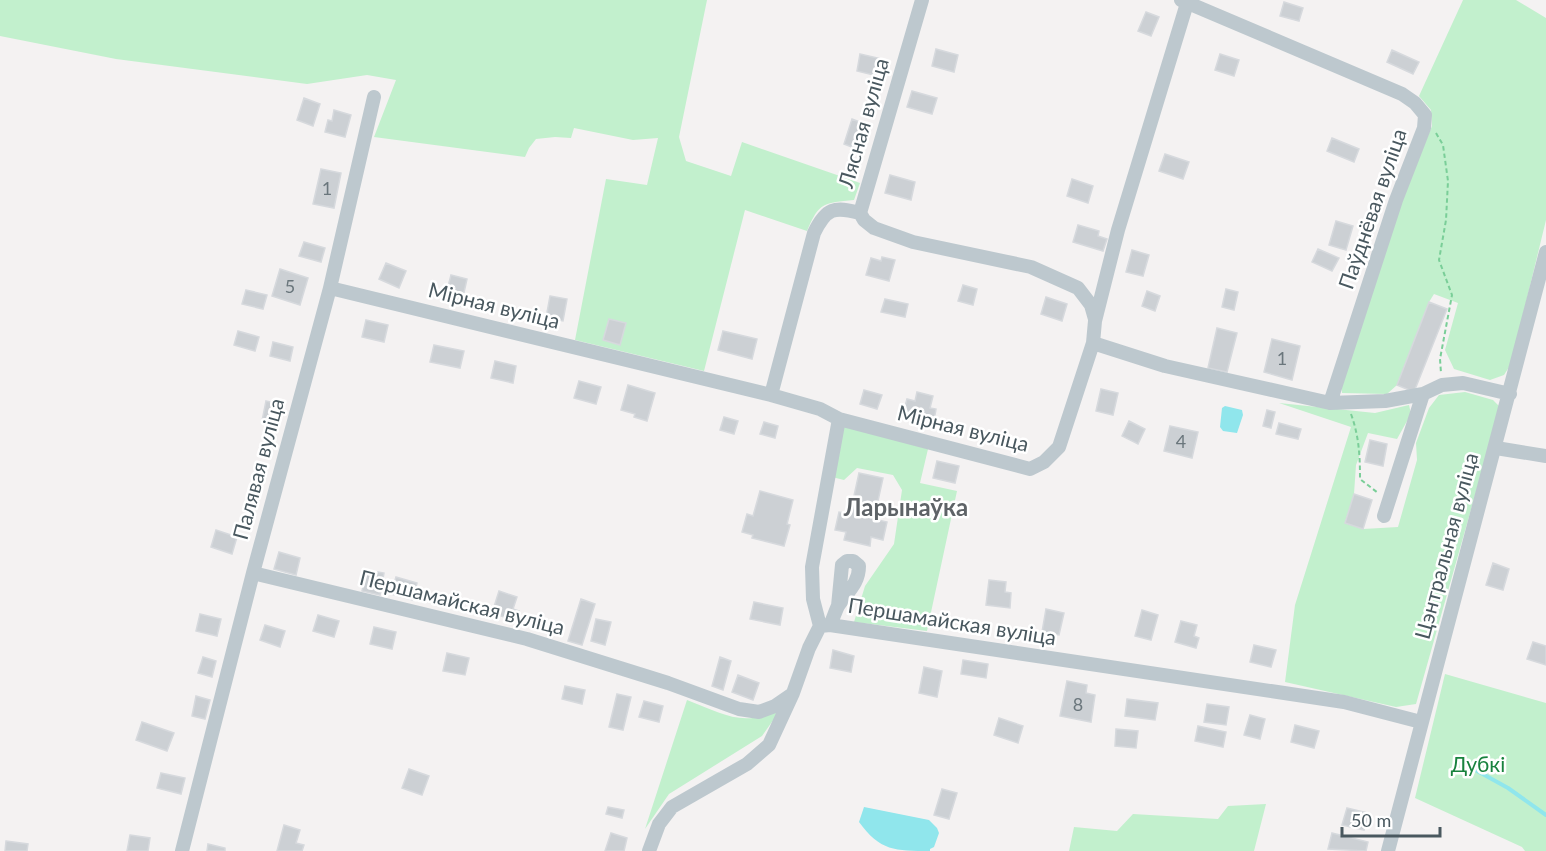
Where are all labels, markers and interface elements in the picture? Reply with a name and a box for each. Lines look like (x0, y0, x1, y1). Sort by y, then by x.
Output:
street label: Лясная вуліца (832, 55, 893, 191)
street label: Паўднёвая вуліца (1332, 125, 1411, 292)
house number: 1 (322, 177, 332, 199)
house number: 5 (285, 275, 295, 297)
street label: Мірная вуліца (426, 276, 563, 333)
house number: 1 (1277, 347, 1287, 369)
street label: Палявая вуліца (227, 395, 288, 542)
street label: Мірная вуліца (895, 399, 1032, 456)
house number: 4 (1176, 430, 1186, 452)
street label: Цэнтральная вуліца (1409, 450, 1482, 642)
district label: Ларынаўка (843, 492, 968, 521)
street label: Першамайская вуліца (357, 564, 568, 639)
street label: Першамайская вуліца (846, 592, 1058, 649)
house number: 8 (1073, 693, 1083, 715)
park label: Дубкі (1451, 751, 1505, 776)
scale bar (1342, 800, 1440, 838)
text: 50 m (1351, 809, 1391, 831)

